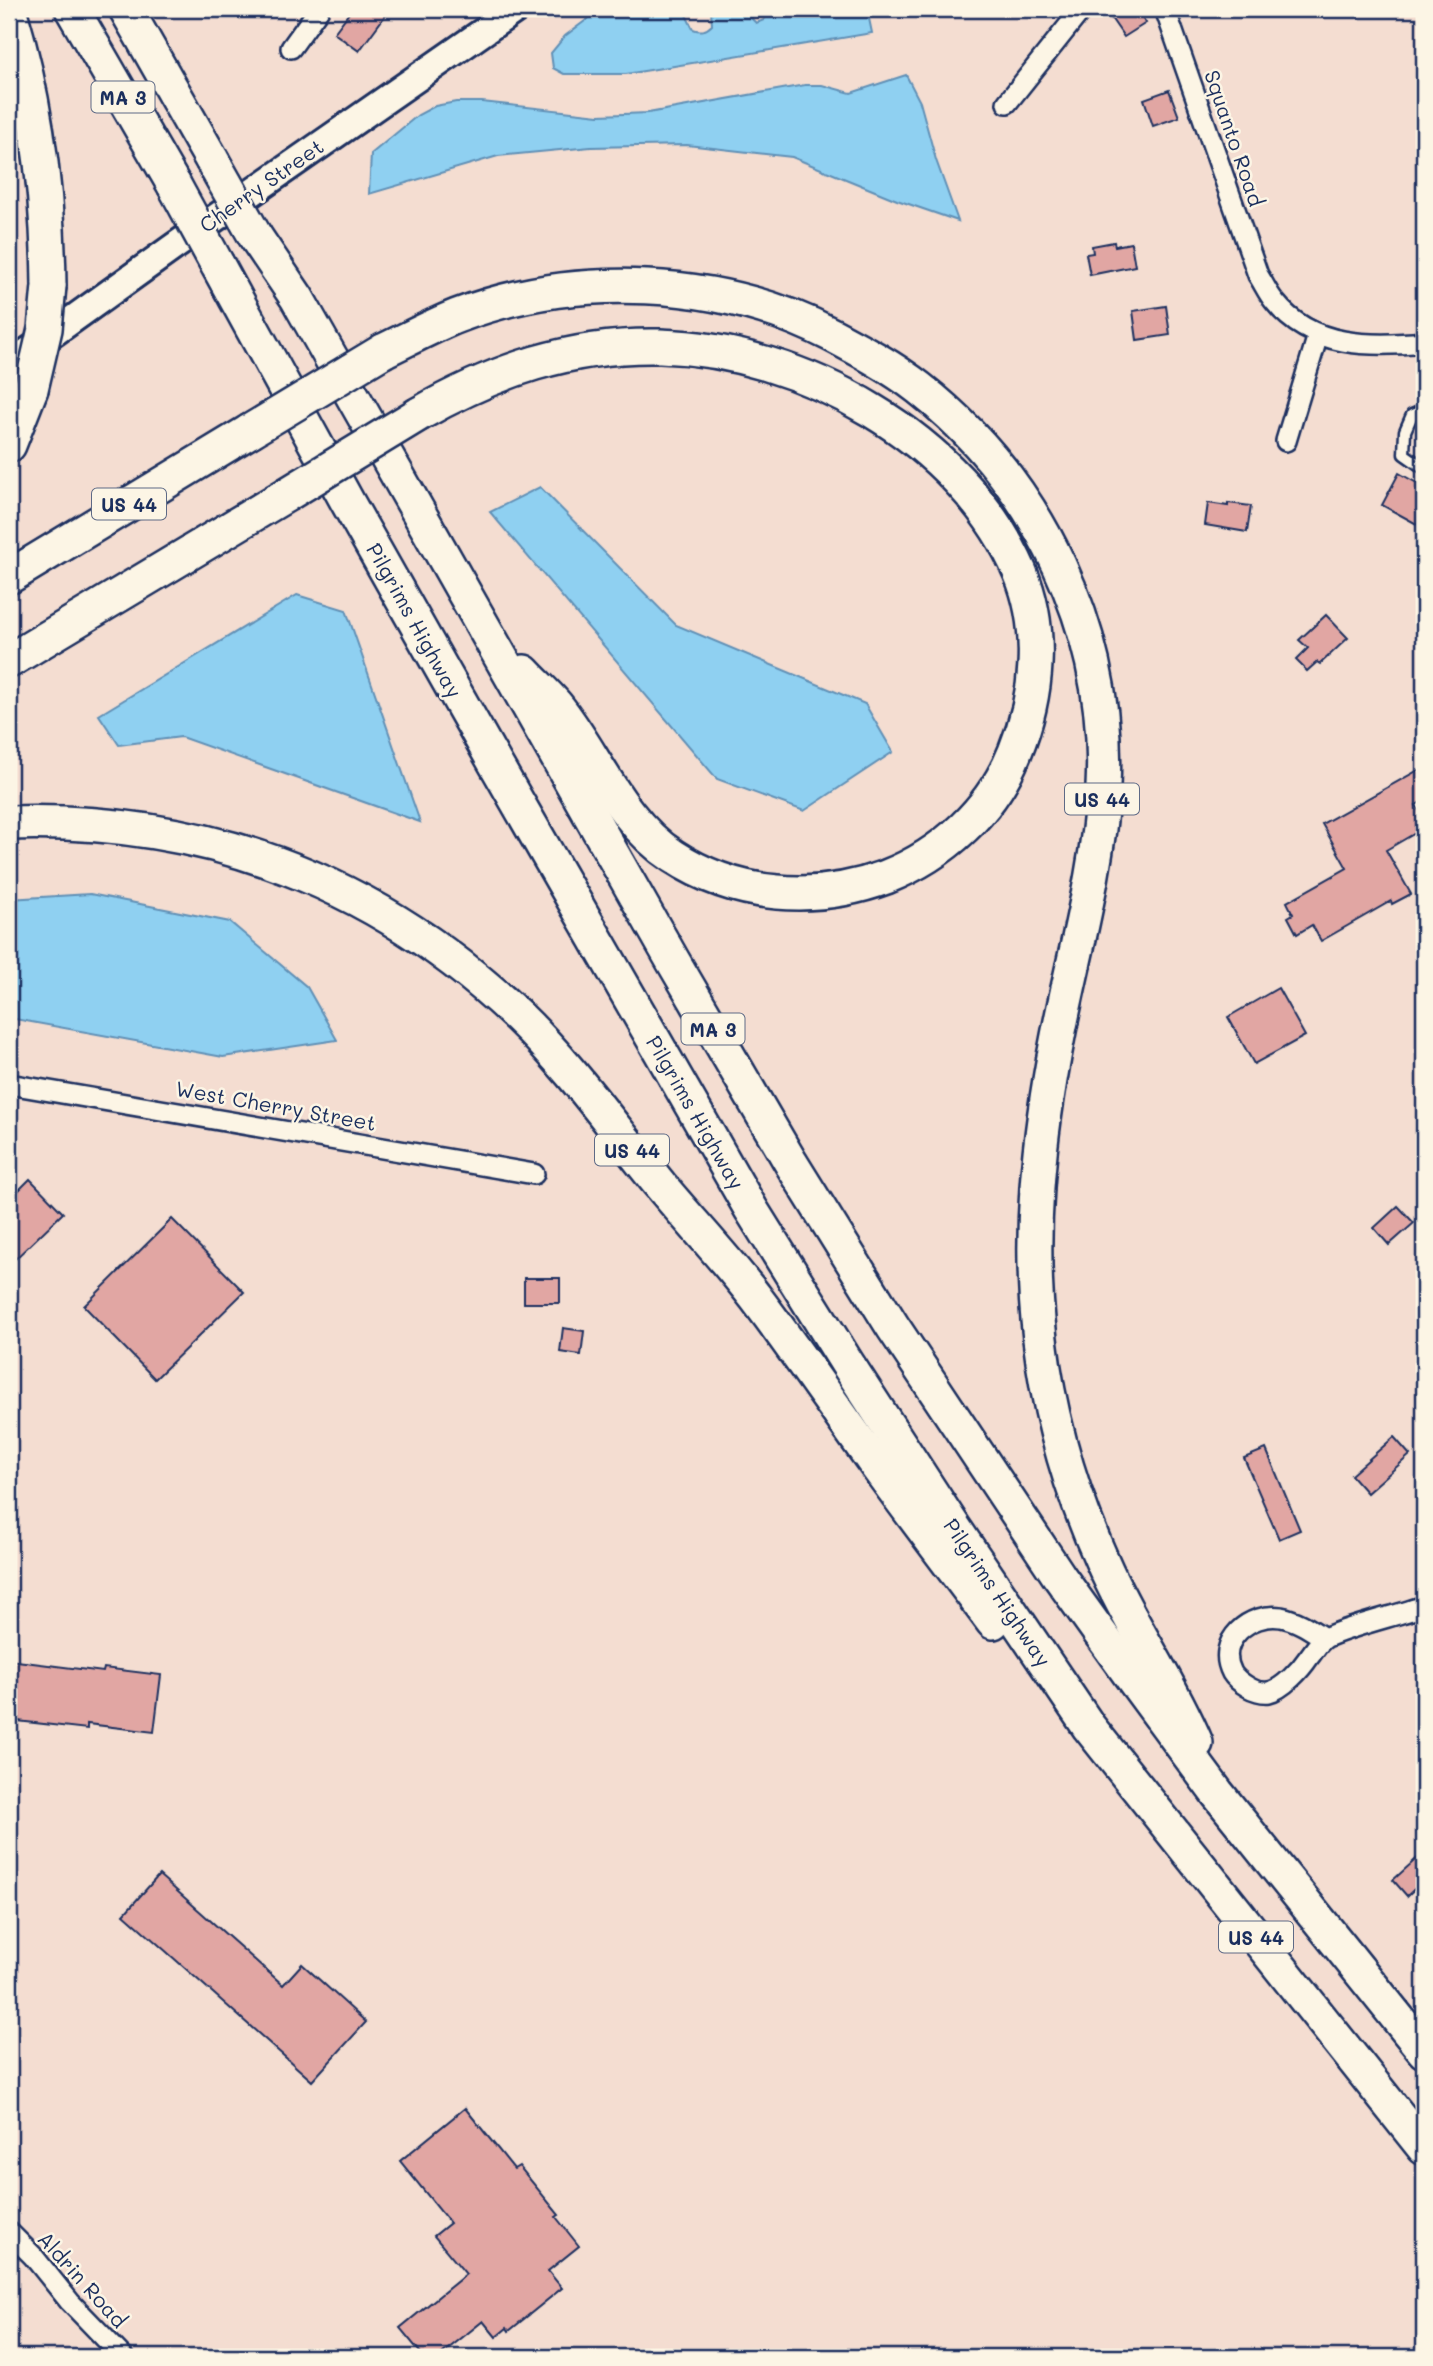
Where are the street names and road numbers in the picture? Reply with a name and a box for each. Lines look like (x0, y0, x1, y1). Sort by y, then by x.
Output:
street label: Squanto Road (1199, 66, 1271, 210)
road number: MA 3 (92, 82, 154, 113)
street label: Cherry Street (194, 132, 328, 238)
road number: US 44 (92, 489, 166, 520)
street label: Pilgrims Highway (361, 538, 469, 702)
road number: US 44 (1065, 784, 1139, 814)
road number: MA 3 (682, 1014, 744, 1044)
street label: Pilgrims Highway (641, 1030, 751, 1194)
street label: West Cherry Street (174, 1074, 378, 1136)
road number: US 44 (595, 1134, 669, 1166)
street label: Pilgrims Highway (938, 1513, 1058, 1671)
road number: US 44 (1219, 1922, 1293, 1952)
street label: Aldrin Road (33, 2225, 133, 2333)

